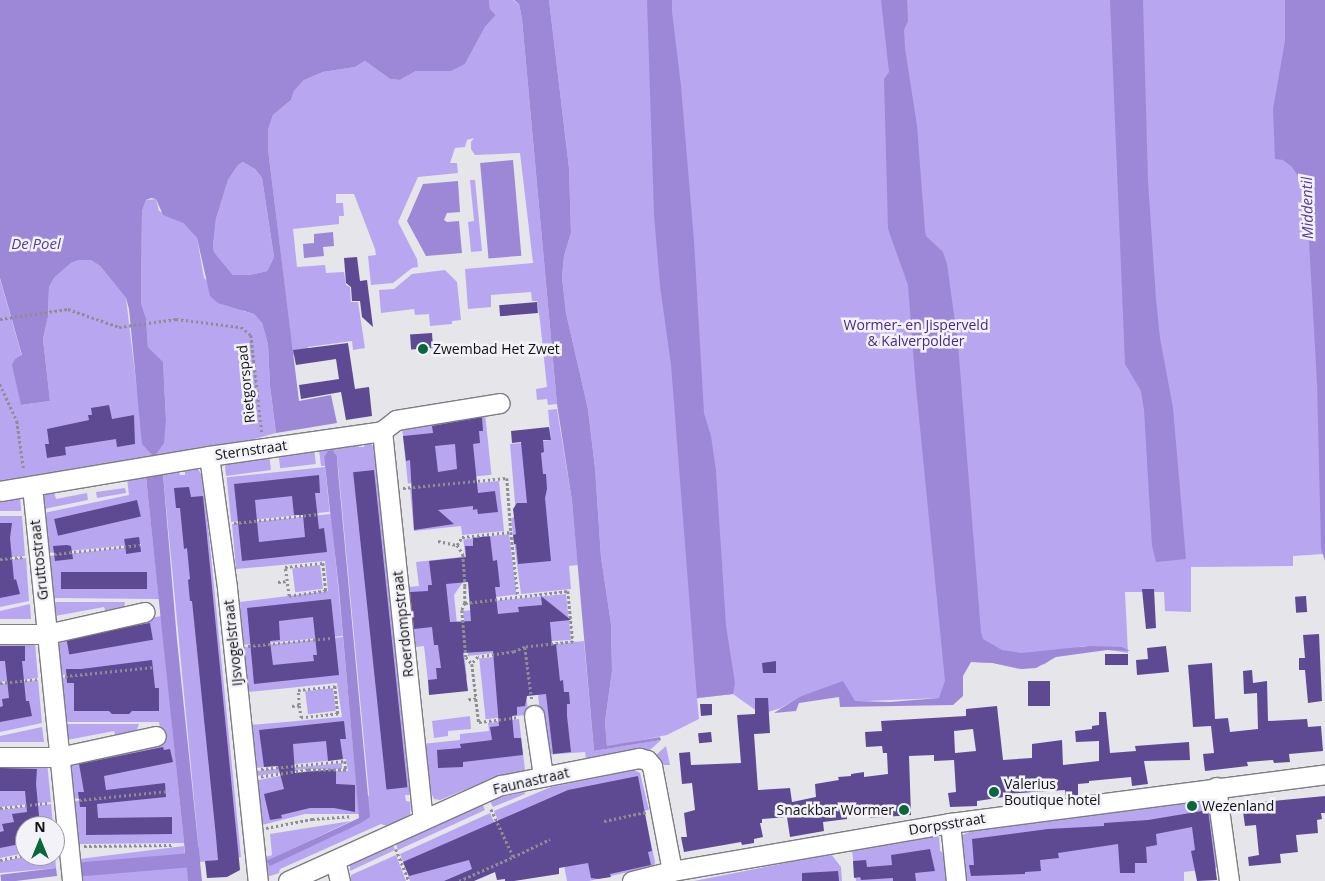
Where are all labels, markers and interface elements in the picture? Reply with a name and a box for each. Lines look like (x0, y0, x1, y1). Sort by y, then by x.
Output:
water label: Middentil (1297, 177, 1317, 239)
water label: De Poel (11, 235, 61, 253)
park label: Wormer- en Jisperveld & Kalverpolder (844, 317, 988, 350)
place label: Zwembad Het Zwet (433, 341, 560, 357)
marker: Zwembad Het Zwet (417, 343, 429, 355)
street label: Rietgorspad (234, 344, 258, 424)
street label: Sternstraat (214, 437, 288, 463)
street label: Gruttostraat (26, 519, 52, 601)
street label: Roerdompstraat (389, 570, 417, 678)
street label: IJsvogelstraat (220, 599, 246, 687)
street label: Faunastraat (491, 764, 571, 798)
place label: Valerius Boutique hotel (1004, 776, 1101, 809)
marker: Valerius Boutique hotel (988, 786, 1000, 798)
place label: Wezenland (1202, 798, 1274, 814)
marker: Wezenland (1186, 800, 1198, 812)
place label: Snackbar Wormer (777, 802, 894, 818)
marker: Snackbar Wormer (898, 804, 910, 816)
street label: Dorpsstraat (907, 810, 987, 838)
north arrow (15, 816, 65, 866)
text: N (34, 817, 46, 836)

